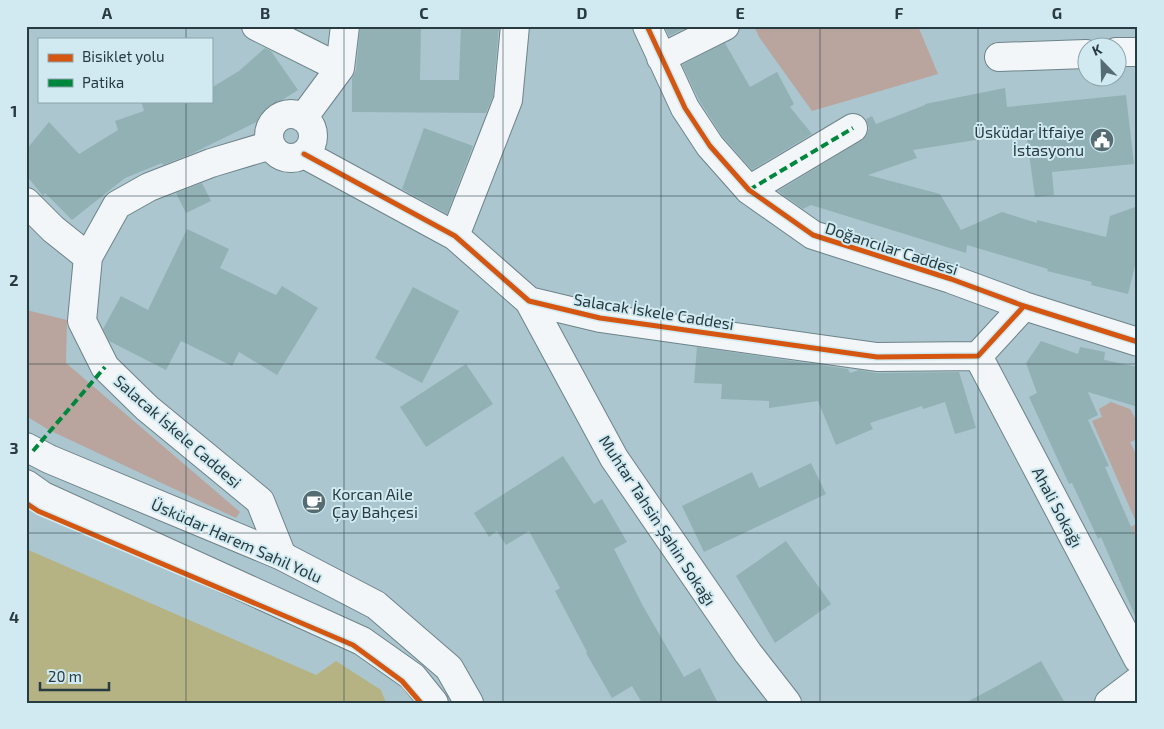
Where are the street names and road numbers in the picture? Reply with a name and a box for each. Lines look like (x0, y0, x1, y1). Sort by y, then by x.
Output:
street label: Doğancılar Caddesi (823, 218, 961, 278)
street label: Salacak İskele Caddesi (572, 289, 736, 333)
street label: Salacak İskele Caddesi (111, 371, 245, 491)
street label: Muhtar Tahsin Şahin Sokağı (595, 431, 720, 609)
street label: Ahali Sokağı (1029, 464, 1087, 550)
street label: Üsküdar Harem Sahil Yolu (149, 494, 325, 586)

